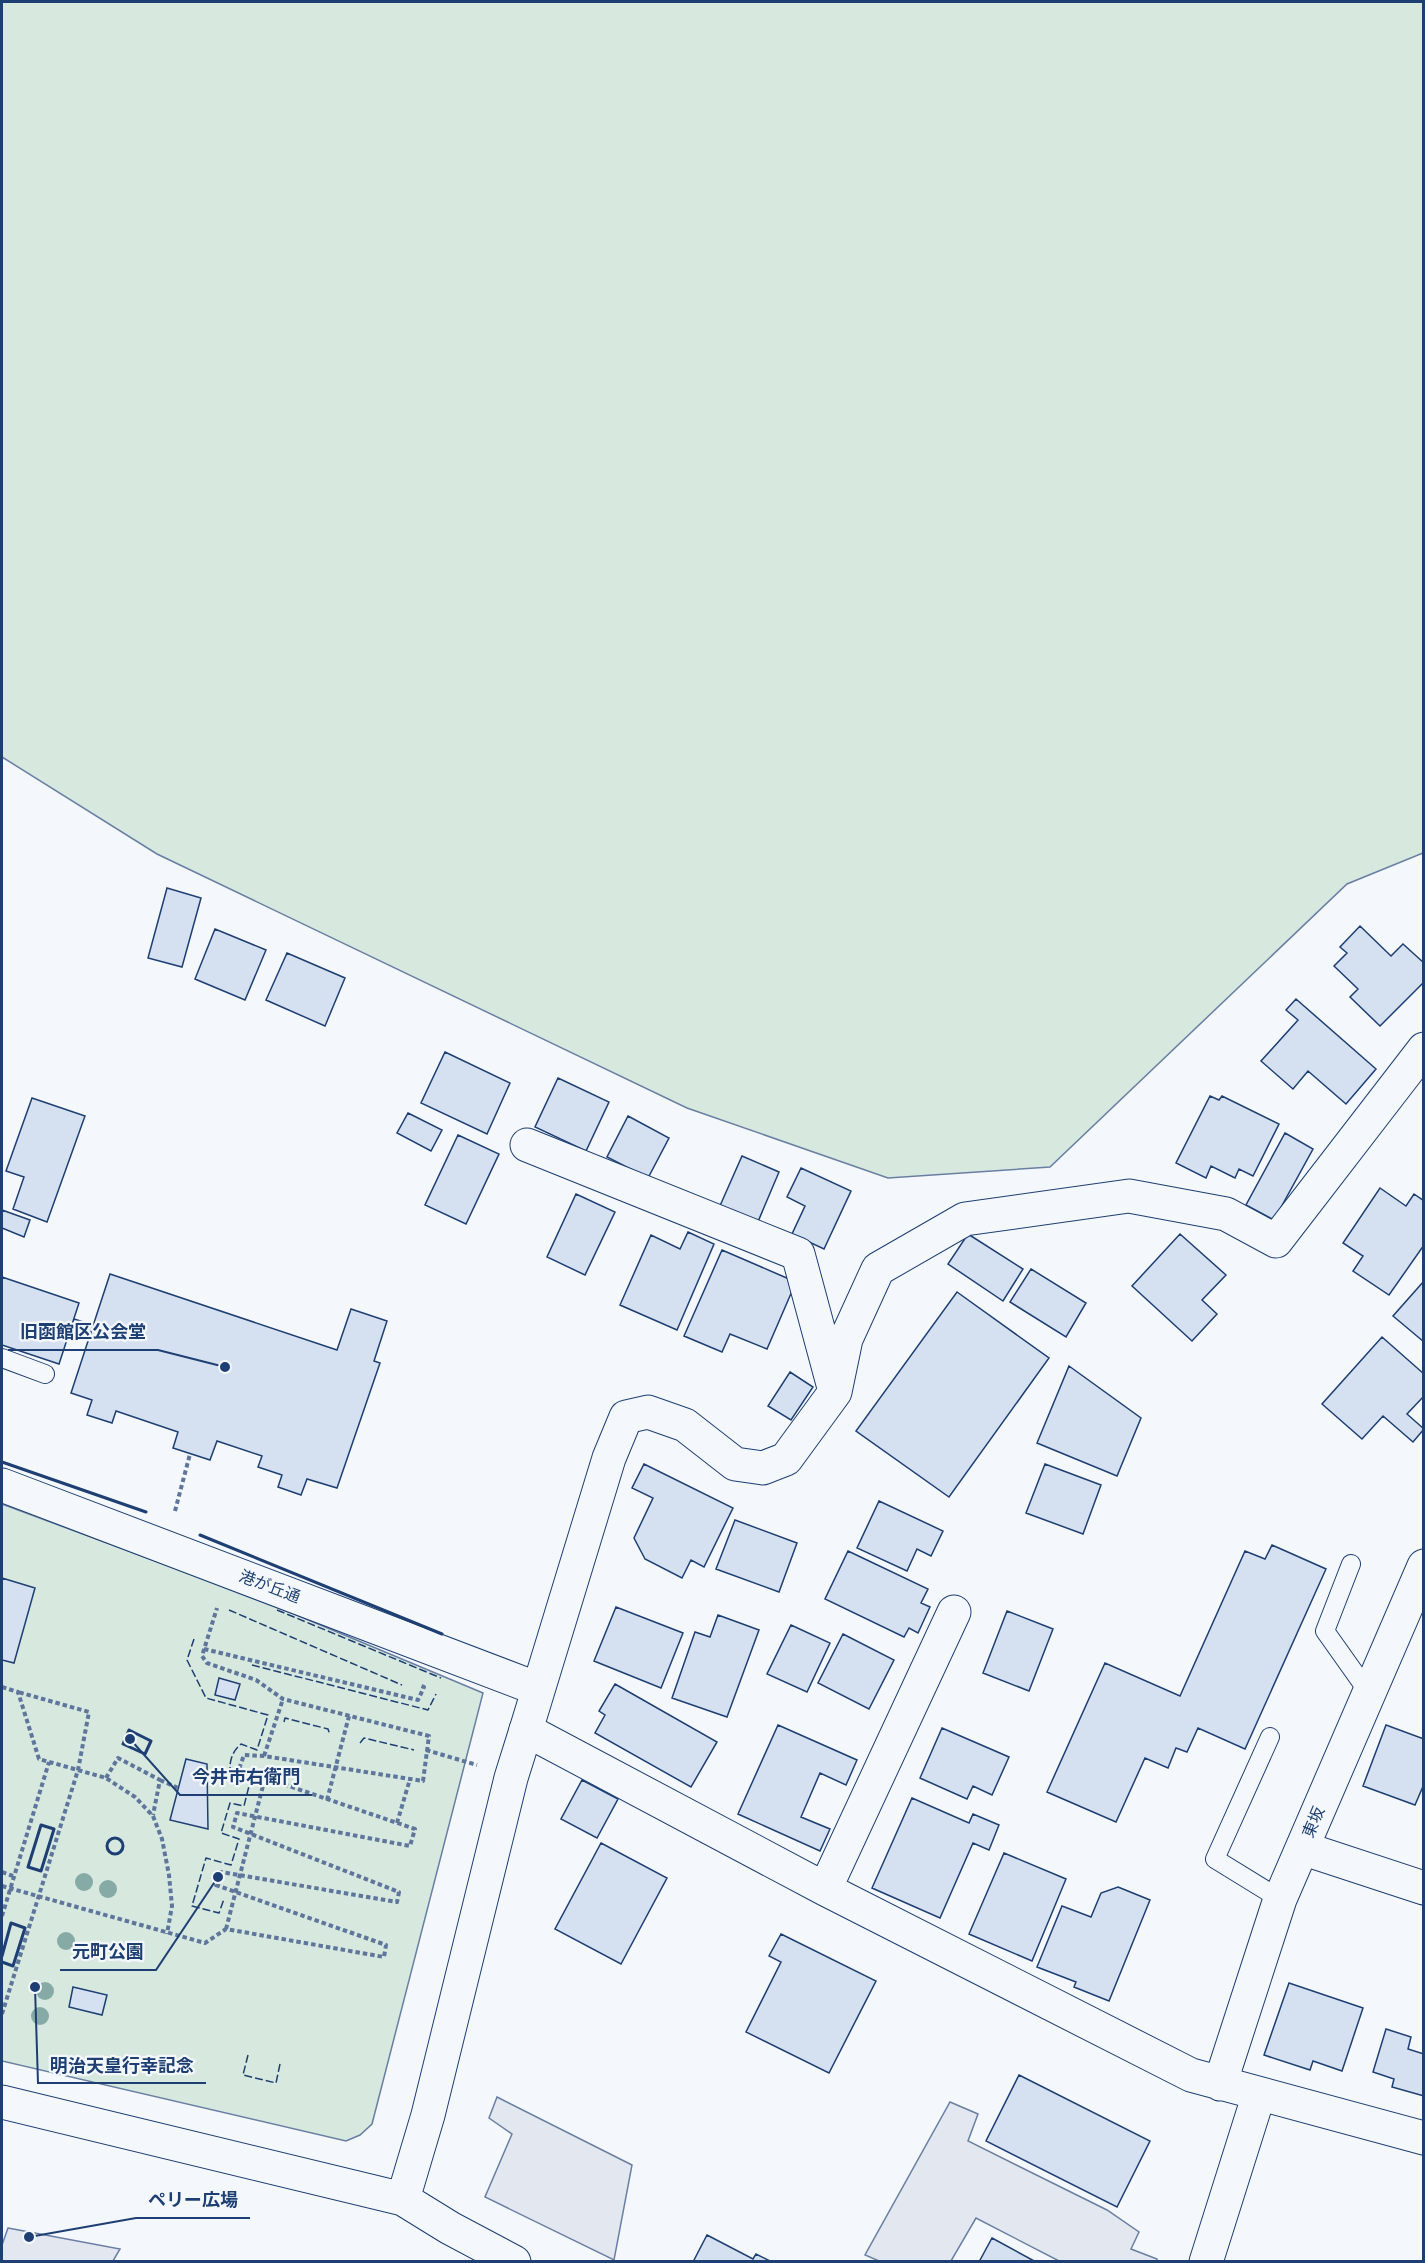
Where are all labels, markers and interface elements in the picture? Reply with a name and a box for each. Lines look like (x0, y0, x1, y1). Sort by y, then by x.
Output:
callout: 旧函館区公会堂 (8, 1314, 158, 1350)
text: 旧函館区公会堂 (20, 1320, 146, 1344)
street label: 港が丘通 (236, 1565, 303, 1608)
callout: 今井市右衛門 (180, 1759, 312, 1795)
text: 今井市右衛門 (192, 1765, 300, 1789)
street label: 東坂 (1298, 1803, 1329, 1841)
callout: 元町公園 (60, 1934, 156, 1970)
text: 元町公園 (72, 1940, 144, 1964)
callout: 明治天皇行幸記念 (38, 2047, 206, 2083)
text: 明治天皇行幸記念 (50, 2054, 194, 2078)
callout: ペリー広場 (136, 2182, 250, 2218)
text: ペリー広場 (148, 2188, 238, 2212)

